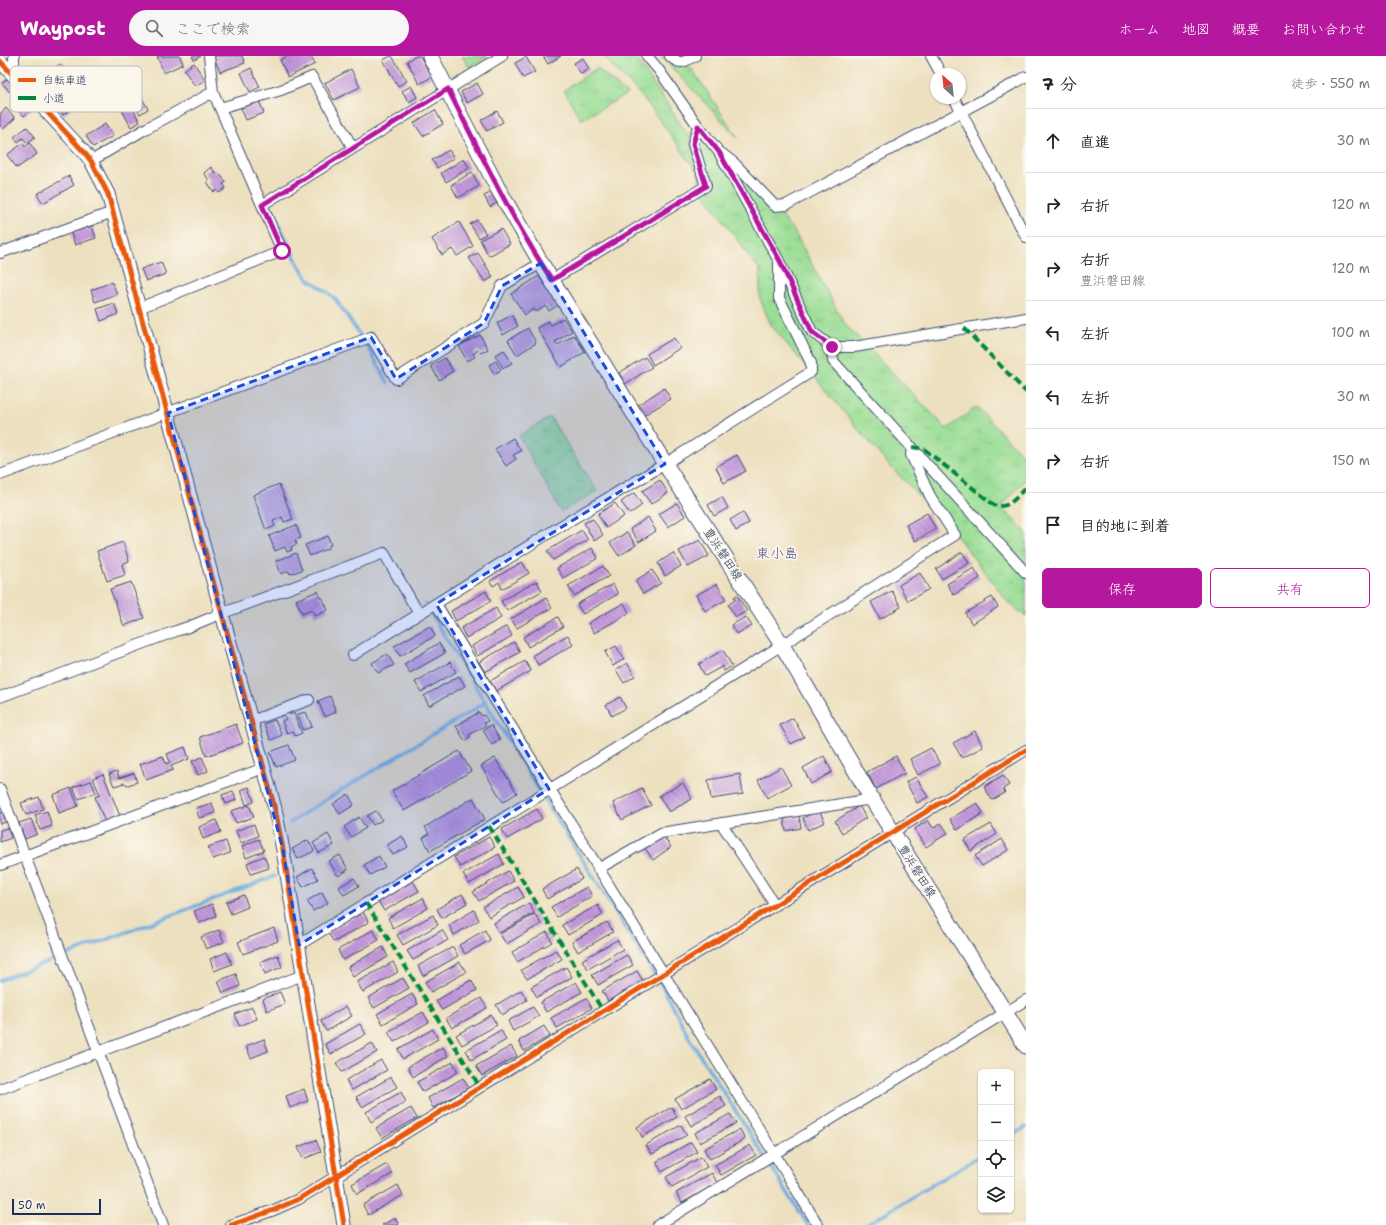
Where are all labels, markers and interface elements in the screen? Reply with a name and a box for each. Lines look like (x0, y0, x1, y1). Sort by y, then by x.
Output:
search box (129, 10, 409, 46)
text: Waypost (20, 16, 105, 41)
icon: search (143, 17, 165, 39)
text: ここで検索 (175, 19, 250, 39)
text: ホーム (1119, 20, 1160, 38)
text: 地図 (1182, 20, 1210, 38)
text: 概要 (1232, 20, 1260, 38)
text: お問い合わせ (1282, 20, 1366, 38)
legend (10, 66, 142, 112)
north arrow (930, 68, 966, 104)
text: 自転車道 (43, 73, 87, 88)
text: 7 分 (1042, 73, 1077, 95)
text: 徒歩 · 550 m (1291, 75, 1370, 92)
text: 小道 (43, 91, 65, 106)
icon: ahead (1042, 130, 1064, 152)
text: 直進 (1080, 132, 1110, 152)
text: 30 m (1336, 132, 1370, 149)
icon: right (1042, 194, 1064, 216)
text: 右折 (1080, 196, 1110, 216)
text: 120 m (1332, 196, 1370, 213)
route start (273, 242, 291, 260)
text: 右折 (1080, 250, 1110, 270)
icon: right (1042, 258, 1064, 280)
text: 120 m (1332, 260, 1370, 277)
text: 豊浜磐田線 (1080, 272, 1145, 289)
icon: left (1042, 322, 1064, 344)
text: 左折 (1080, 324, 1110, 344)
text: 100 m (1331, 324, 1370, 341)
route end (823, 338, 841, 356)
icon: left (1042, 386, 1064, 408)
text: 左折 (1080, 388, 1110, 408)
text: 30 m (1336, 388, 1370, 405)
icon: right (1042, 450, 1064, 472)
text: 右折 (1080, 452, 1110, 472)
text: 150 m (1332, 452, 1370, 469)
icon: arrive (1042, 514, 1064, 536)
text: 目的地に到着 (1080, 516, 1170, 536)
street label: 豊浜磐田線 (700, 524, 746, 584)
district label: 東小島 (756, 544, 798, 562)
button: 保存 (1042, 568, 1202, 608)
button: 共有 (1210, 568, 1370, 608)
street label: 豊浜磐田線 (894, 841, 940, 901)
map controls (978, 1069, 1014, 1213)
button: + (978, 1069, 1014, 1105)
button: − (978, 1105, 1014, 1141)
button: locate (978, 1141, 1014, 1177)
button: layers (978, 1177, 1014, 1213)
scale bar (12, 1197, 101, 1216)
text: 50 m (18, 1198, 46, 1213)

